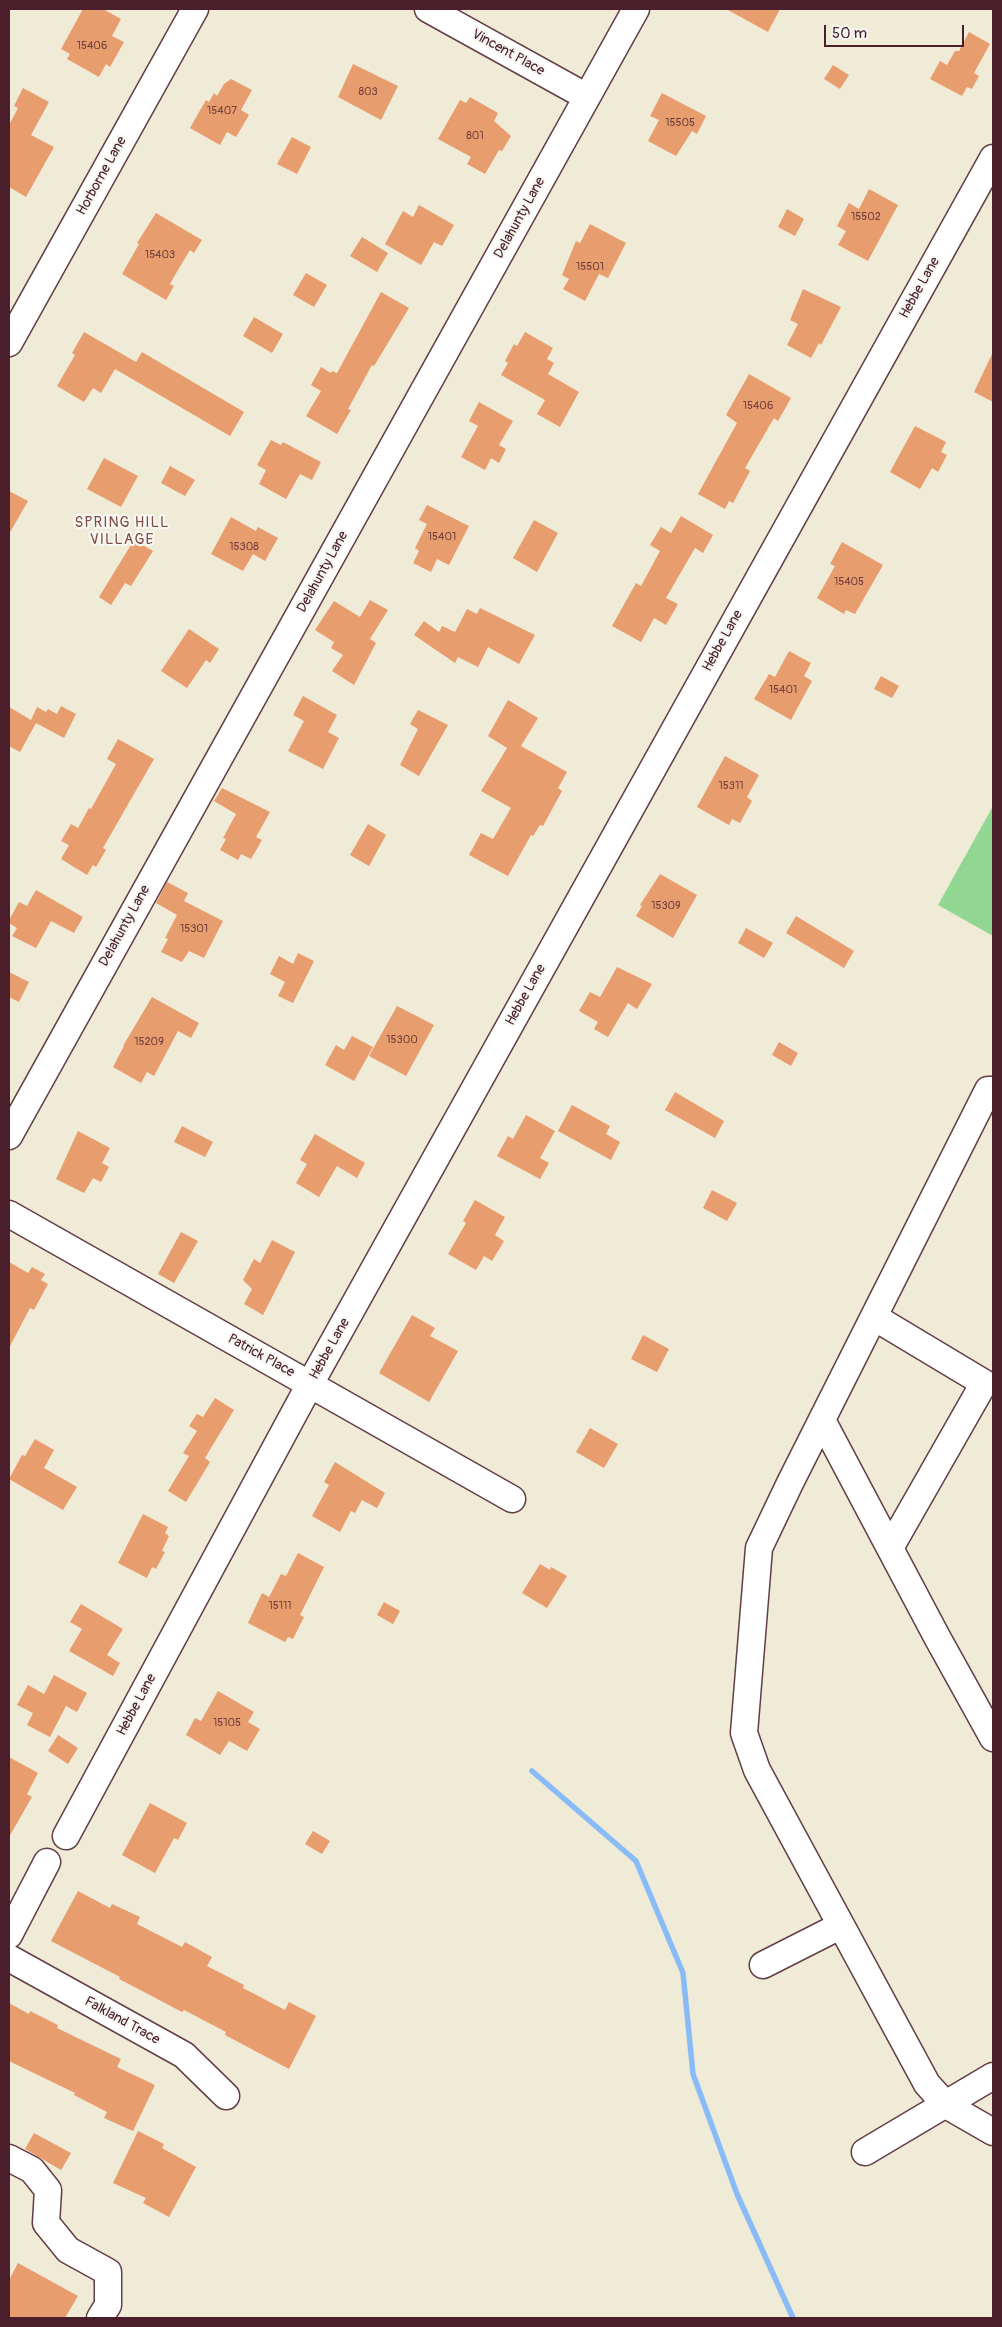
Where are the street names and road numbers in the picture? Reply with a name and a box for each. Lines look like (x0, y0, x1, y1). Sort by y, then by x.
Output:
street label: Vincent Place (469, 26, 547, 80)
street label: Horborne Lane (73, 134, 131, 218)
street label: Delahunty Lane (491, 174, 549, 262)
street label: Hebbe Lane (896, 254, 944, 322)
street label: Delahunty Lane (294, 528, 352, 616)
street label: Hebbe Lane (699, 607, 747, 675)
street label: Delahunty Lane (96, 882, 154, 970)
street label: Hebbe Lane (502, 961, 550, 1029)
street label: Hebbe Lane (306, 1315, 354, 1383)
street label: Patrick Place (225, 1331, 297, 1381)
street label: Hebbe Lane (114, 1671, 160, 1739)
street label: Falkland Trace (81, 1993, 163, 2049)

